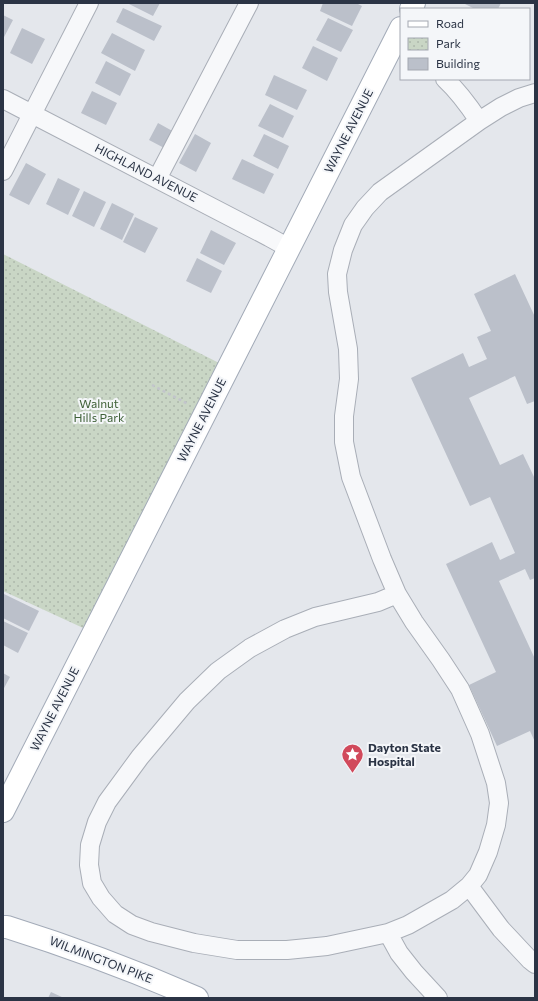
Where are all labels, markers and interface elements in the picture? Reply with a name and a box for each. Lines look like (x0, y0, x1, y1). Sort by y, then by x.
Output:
legend (400, 8, 530, 80)
text: Road (436, 16, 464, 30)
text: Park (436, 36, 462, 50)
text: Building (436, 56, 480, 70)
street label: WAYNE AVENUE (321, 86, 375, 175)
street label: HIGHLAND AVENUE (93, 140, 200, 204)
street label: WAYNE AVENUE (174, 375, 228, 464)
park label: Walnut Hills Park (73, 396, 125, 424)
street label: WAYNE AVENUE (27, 664, 81, 753)
place label: Dayton State Hospital (368, 740, 441, 768)
place icon: Dayton State Hospital (340, 742, 366, 775)
street label: WILMINGTON PIKE (48, 933, 155, 985)

